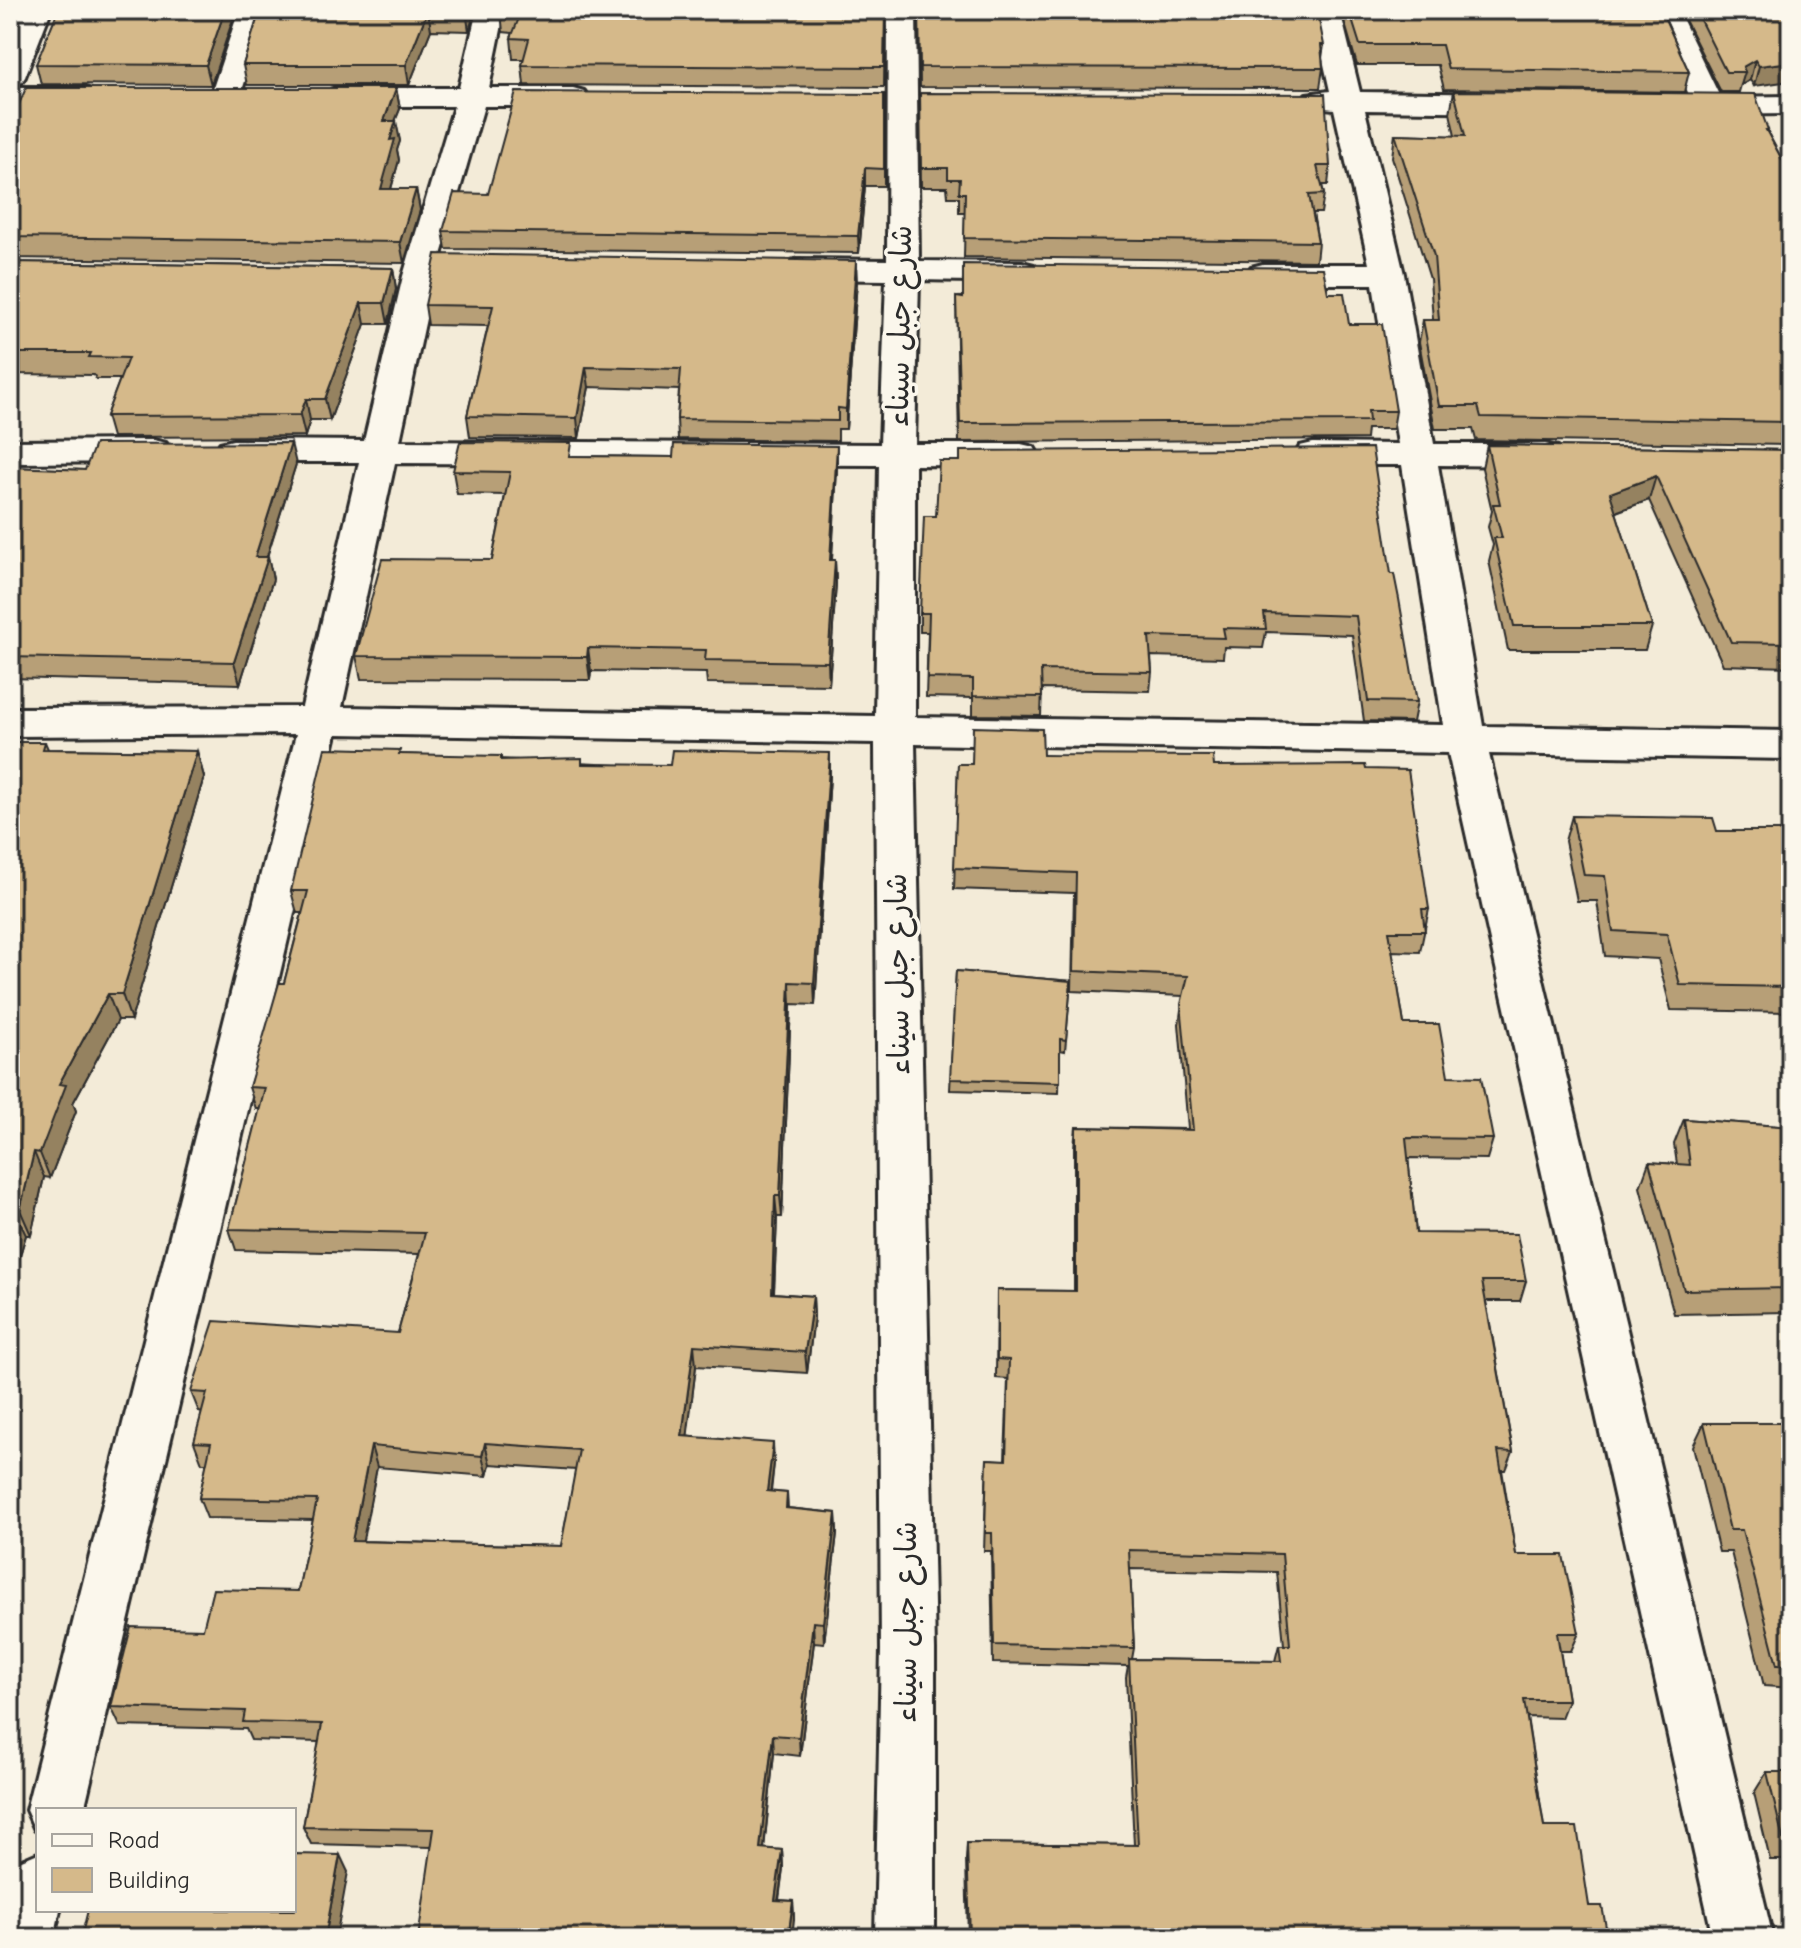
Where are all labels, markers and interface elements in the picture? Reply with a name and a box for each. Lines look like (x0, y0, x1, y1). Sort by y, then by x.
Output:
street label: شارع جبل سيناء (881, 225, 922, 427)
street label: شارع جبل سيناء (879, 873, 920, 1075)
street label: شارع جبل سيناء (889, 1521, 927, 1723)
legend (36, 1808, 296, 1912)
text: Road (108, 1826, 160, 1854)
text: Building (108, 1866, 190, 1894)

